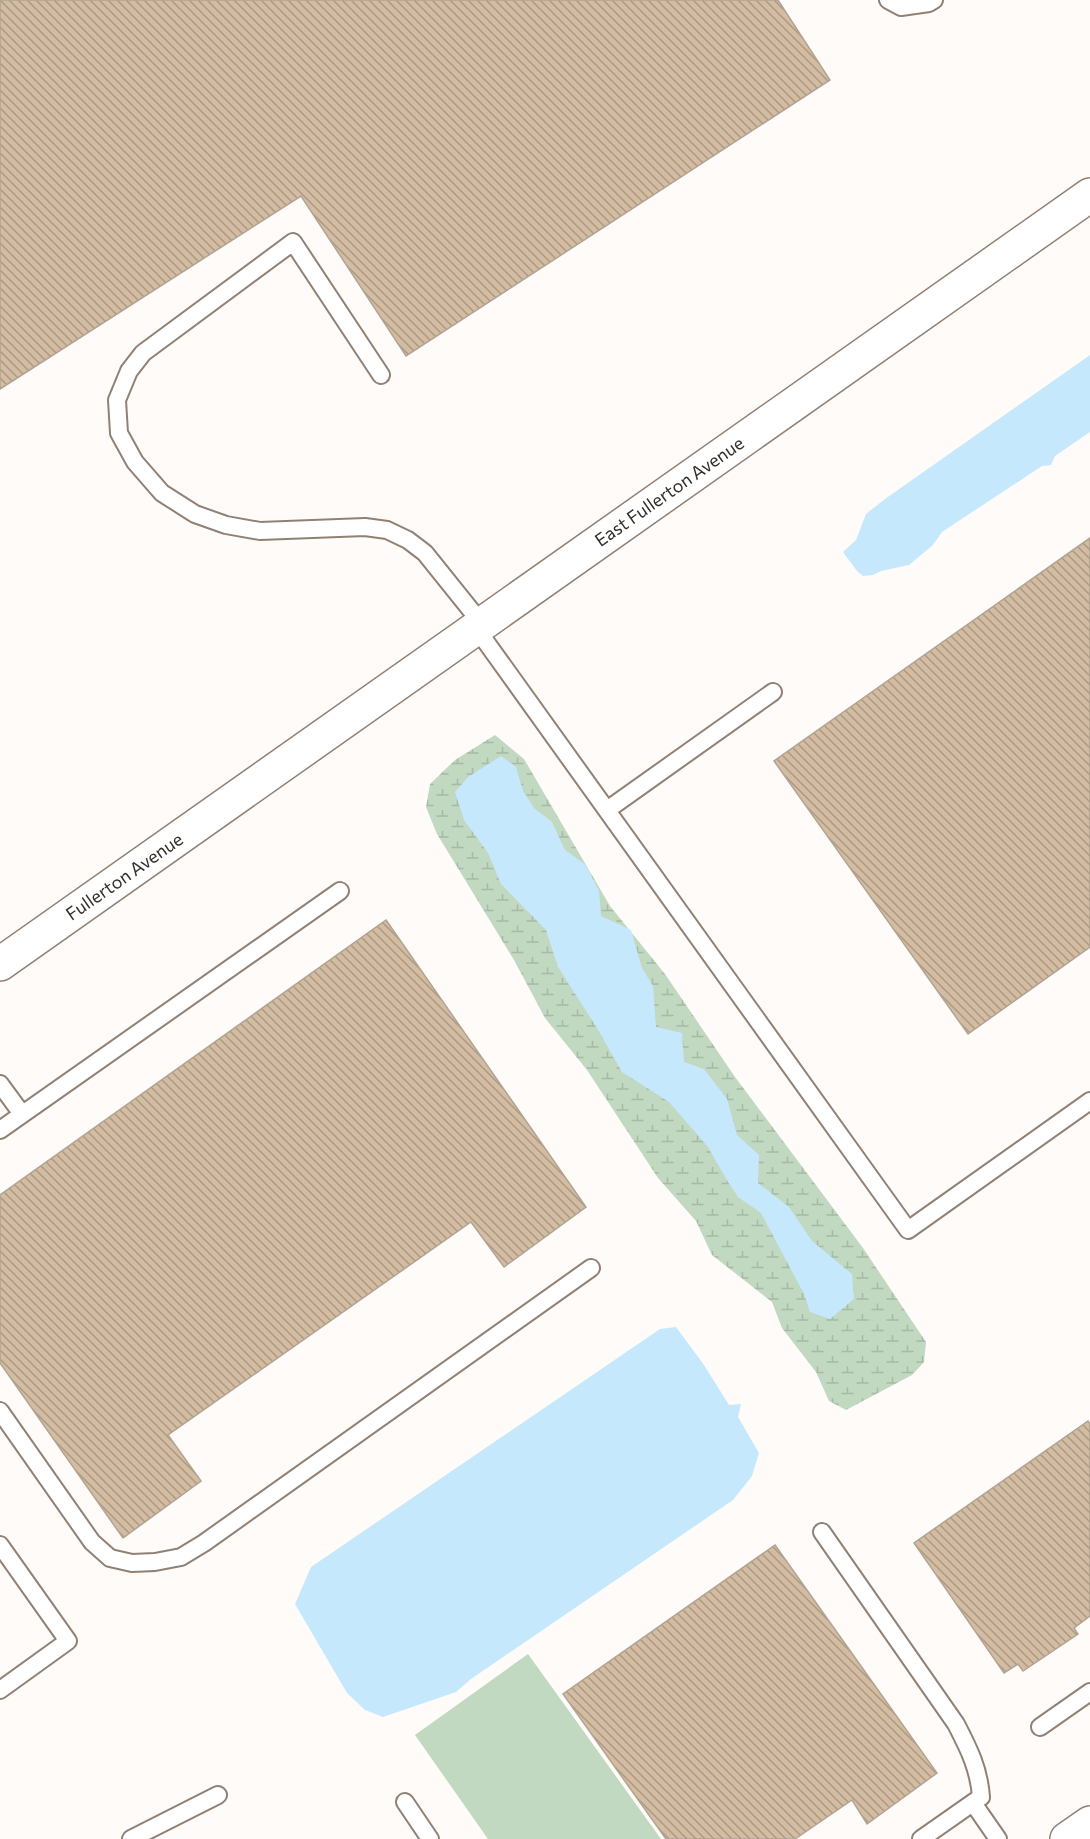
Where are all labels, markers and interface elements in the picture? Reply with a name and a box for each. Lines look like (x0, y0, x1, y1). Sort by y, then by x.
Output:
street label: East Fullerton Avenue (590, 431, 748, 551)
street label: Fullerton Avenue (61, 827, 187, 925)

